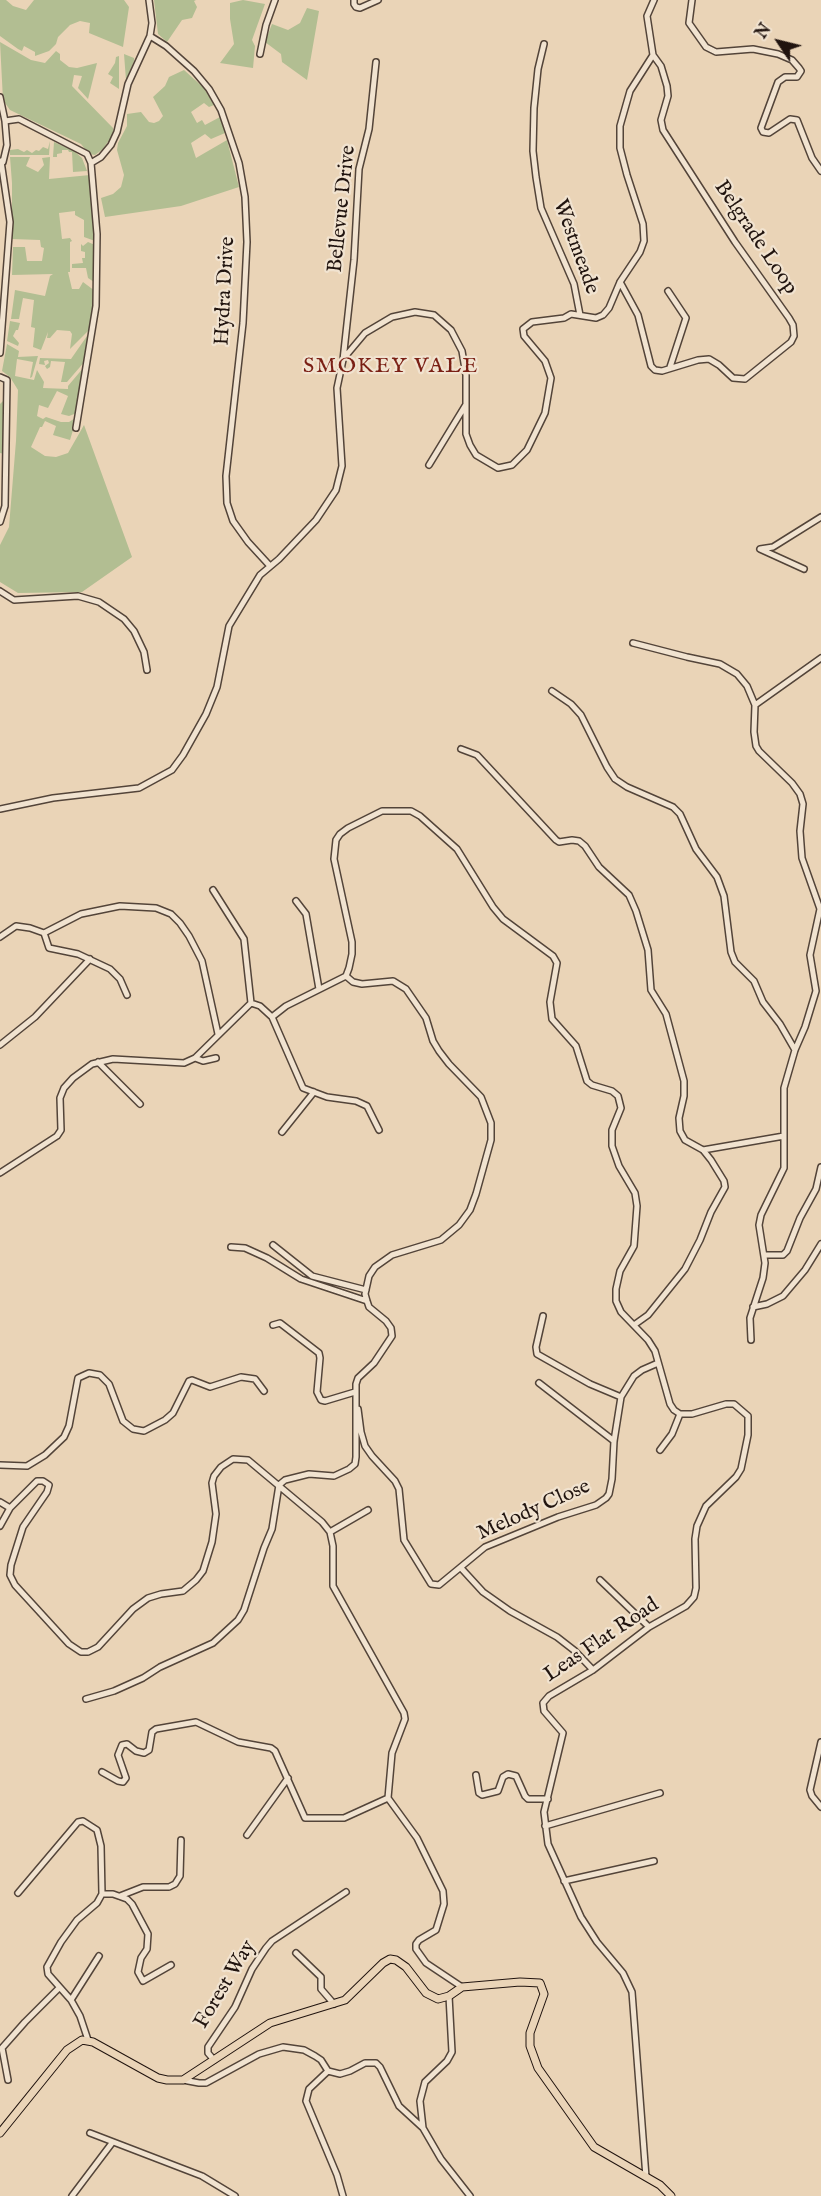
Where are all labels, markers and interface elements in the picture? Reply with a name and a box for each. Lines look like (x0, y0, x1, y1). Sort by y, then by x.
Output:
north arrow (749, 12, 809, 72)
text: N (752, 20, 776, 43)
street label: Bellevue Drive (324, 144, 362, 274)
street label: Belgrade Loop (708, 176, 802, 300)
street label: Westmeade (546, 196, 604, 298)
street label: Hydra Drive (211, 236, 241, 346)
district label: SMOKEY VALE (303, 354, 479, 380)
street label: Melody Close (474, 1475, 594, 1547)
street label: Leas Flat Road (540, 1593, 664, 1689)
street label: Forest Way (190, 1936, 262, 2034)

